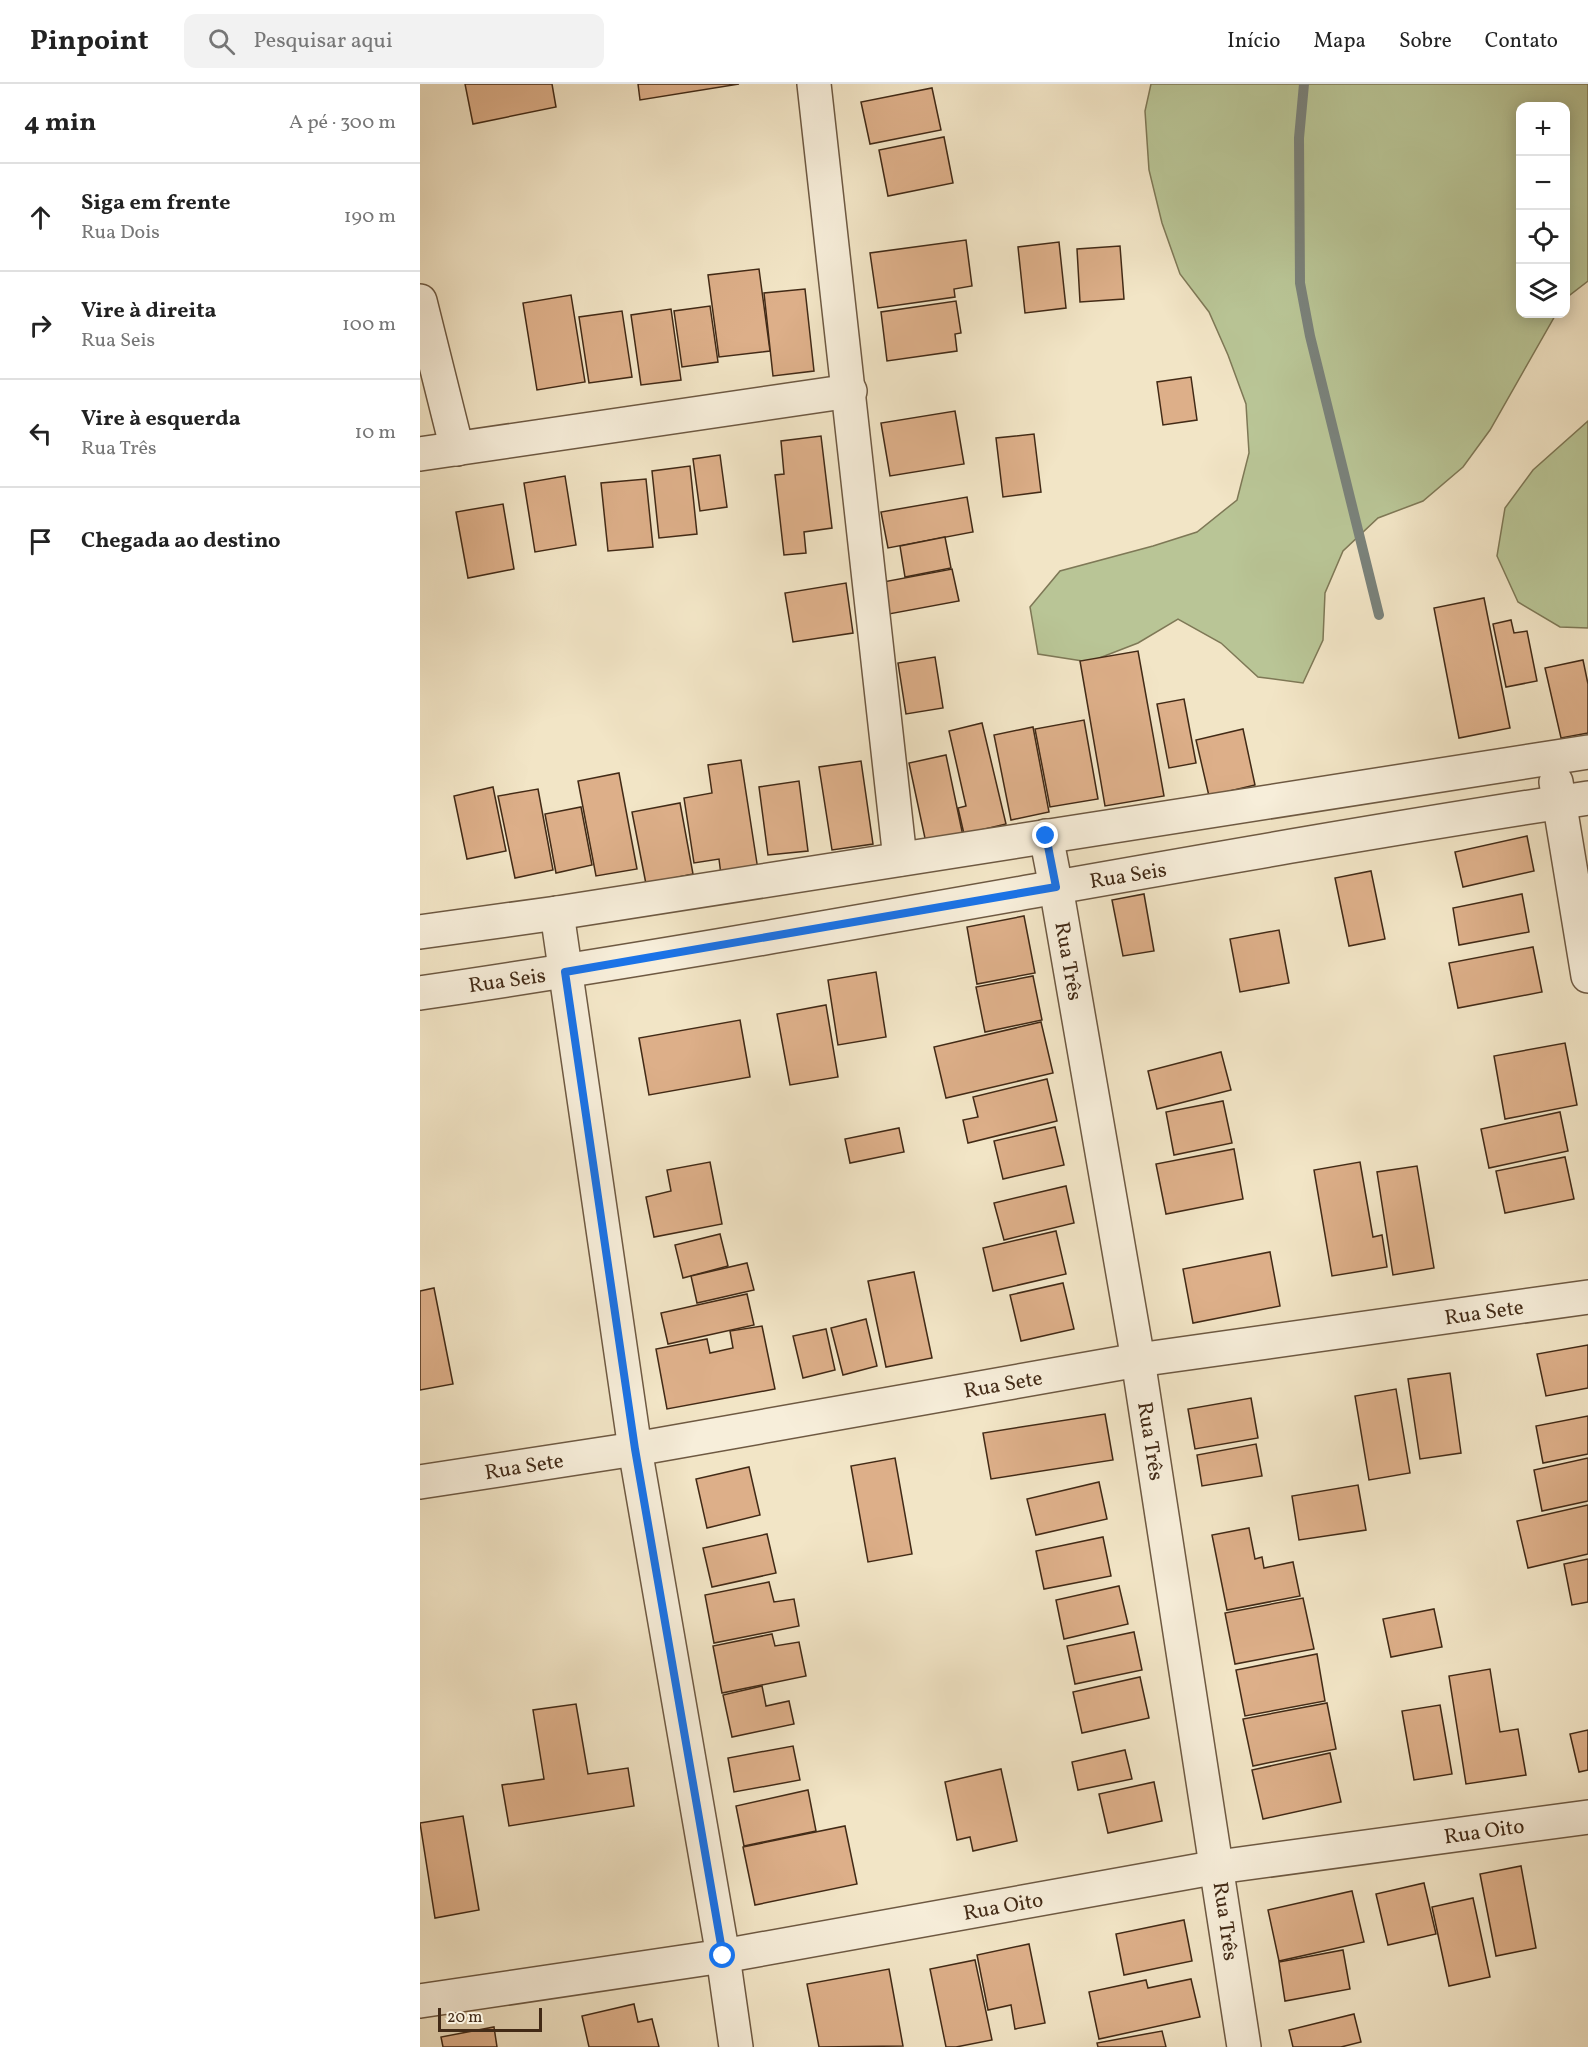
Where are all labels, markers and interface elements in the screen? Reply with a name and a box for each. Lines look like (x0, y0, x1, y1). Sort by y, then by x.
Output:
search box (184, 14, 604, 68)
text: Pinpoint (30, 22, 148, 61)
icon: search (205, 25, 238, 58)
text: Pesquisar aqui (253, 26, 393, 57)
text: Início (1227, 27, 1280, 56)
text: Mapa (1313, 27, 1366, 56)
text: Sobre (1399, 27, 1452, 56)
text: Contato (1485, 27, 1558, 56)
map controls (1516, 102, 1570, 318)
button: + (1516, 102, 1570, 156)
text: 4 min (24, 105, 96, 141)
text: A pé · 300 m (289, 109, 396, 137)
button: − (1516, 156, 1570, 210)
text: Siga em frente (81, 188, 231, 219)
icon: ahead (24, 201, 57, 234)
text: 190 m (344, 203, 396, 231)
button: locate (1516, 210, 1570, 264)
text: Rua Dois (81, 219, 160, 247)
button: layers (1516, 264, 1570, 318)
text: Vire à direita (81, 296, 217, 327)
icon: right (24, 309, 57, 342)
text: 100 m (342, 311, 396, 339)
text: Rua Seis (81, 327, 155, 355)
text: Vire à esquerda (81, 404, 241, 435)
icon: left (24, 417, 57, 450)
text: 10 m (355, 419, 396, 447)
text: Rua Três (81, 435, 157, 463)
icon: arrive (24, 525, 57, 558)
text: Chegada ao destino (81, 526, 281, 557)
route end (1032, 822, 1058, 848)
street label: Rua Seis (1088, 856, 1169, 897)
street label: Rua Três (1046, 920, 1089, 1003)
street label: Rua Seis (467, 962, 548, 1001)
street label: Rua Sete (1443, 1294, 1526, 1333)
street label: Rua Sete (962, 1364, 1045, 1407)
street label: Rua Três (1129, 1400, 1170, 1483)
street label: Rua Sete (483, 1447, 566, 1488)
street label: Rua Oito (1442, 1812, 1526, 1852)
street label: Rua Três (1205, 1880, 1244, 1963)
street label: Rua Oito (961, 1886, 1046, 1929)
route start (709, 1942, 735, 1968)
scale bar (438, 2005, 542, 2032)
text: 20 m (447, 2007, 482, 2029)

